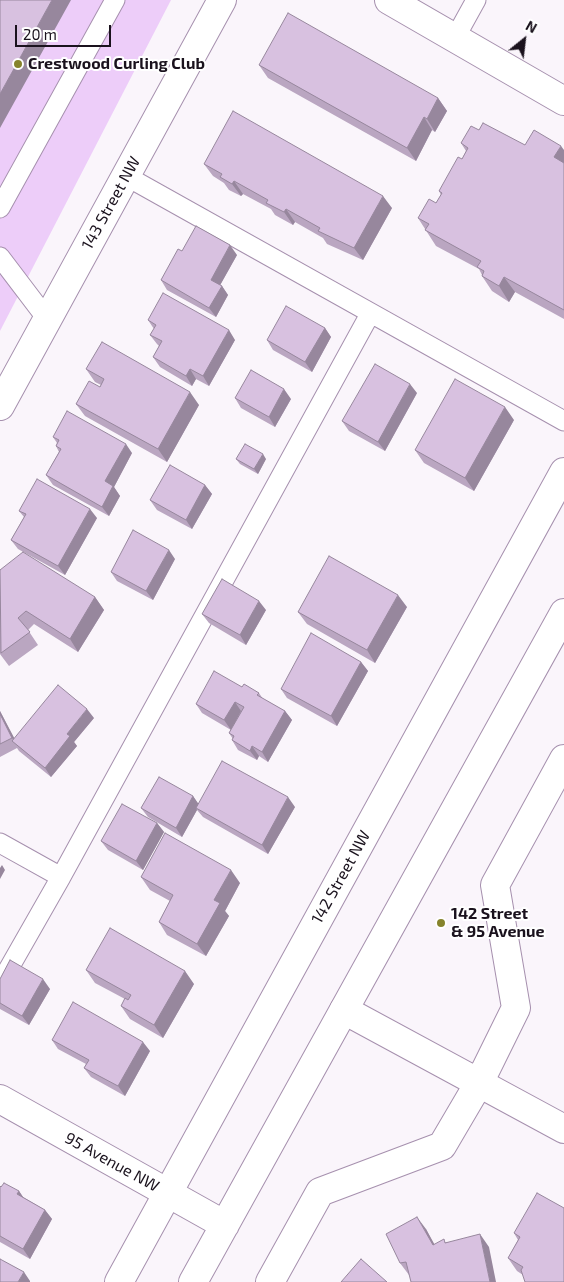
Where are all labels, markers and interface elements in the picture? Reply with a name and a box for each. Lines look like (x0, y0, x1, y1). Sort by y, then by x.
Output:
scale bar (18, 15, 114, 47)
north arrow (499, 15, 549, 65)
text: N (523, 17, 540, 36)
text: 20 m (23, 25, 57, 43)
place label: Crestwood Curling Club (28, 54, 205, 74)
marker: Crestwood Curling Club (12, 58, 24, 70)
street label: 143 Street NW (78, 153, 144, 253)
street label: 142 Street NW (308, 827, 374, 927)
place label: 142 Street & 95 Avenue (451, 904, 545, 942)
marker: 142 Street & 95 Avenue (435, 917, 447, 929)
street label: 95 Avenue NW (61, 1128, 163, 1196)

